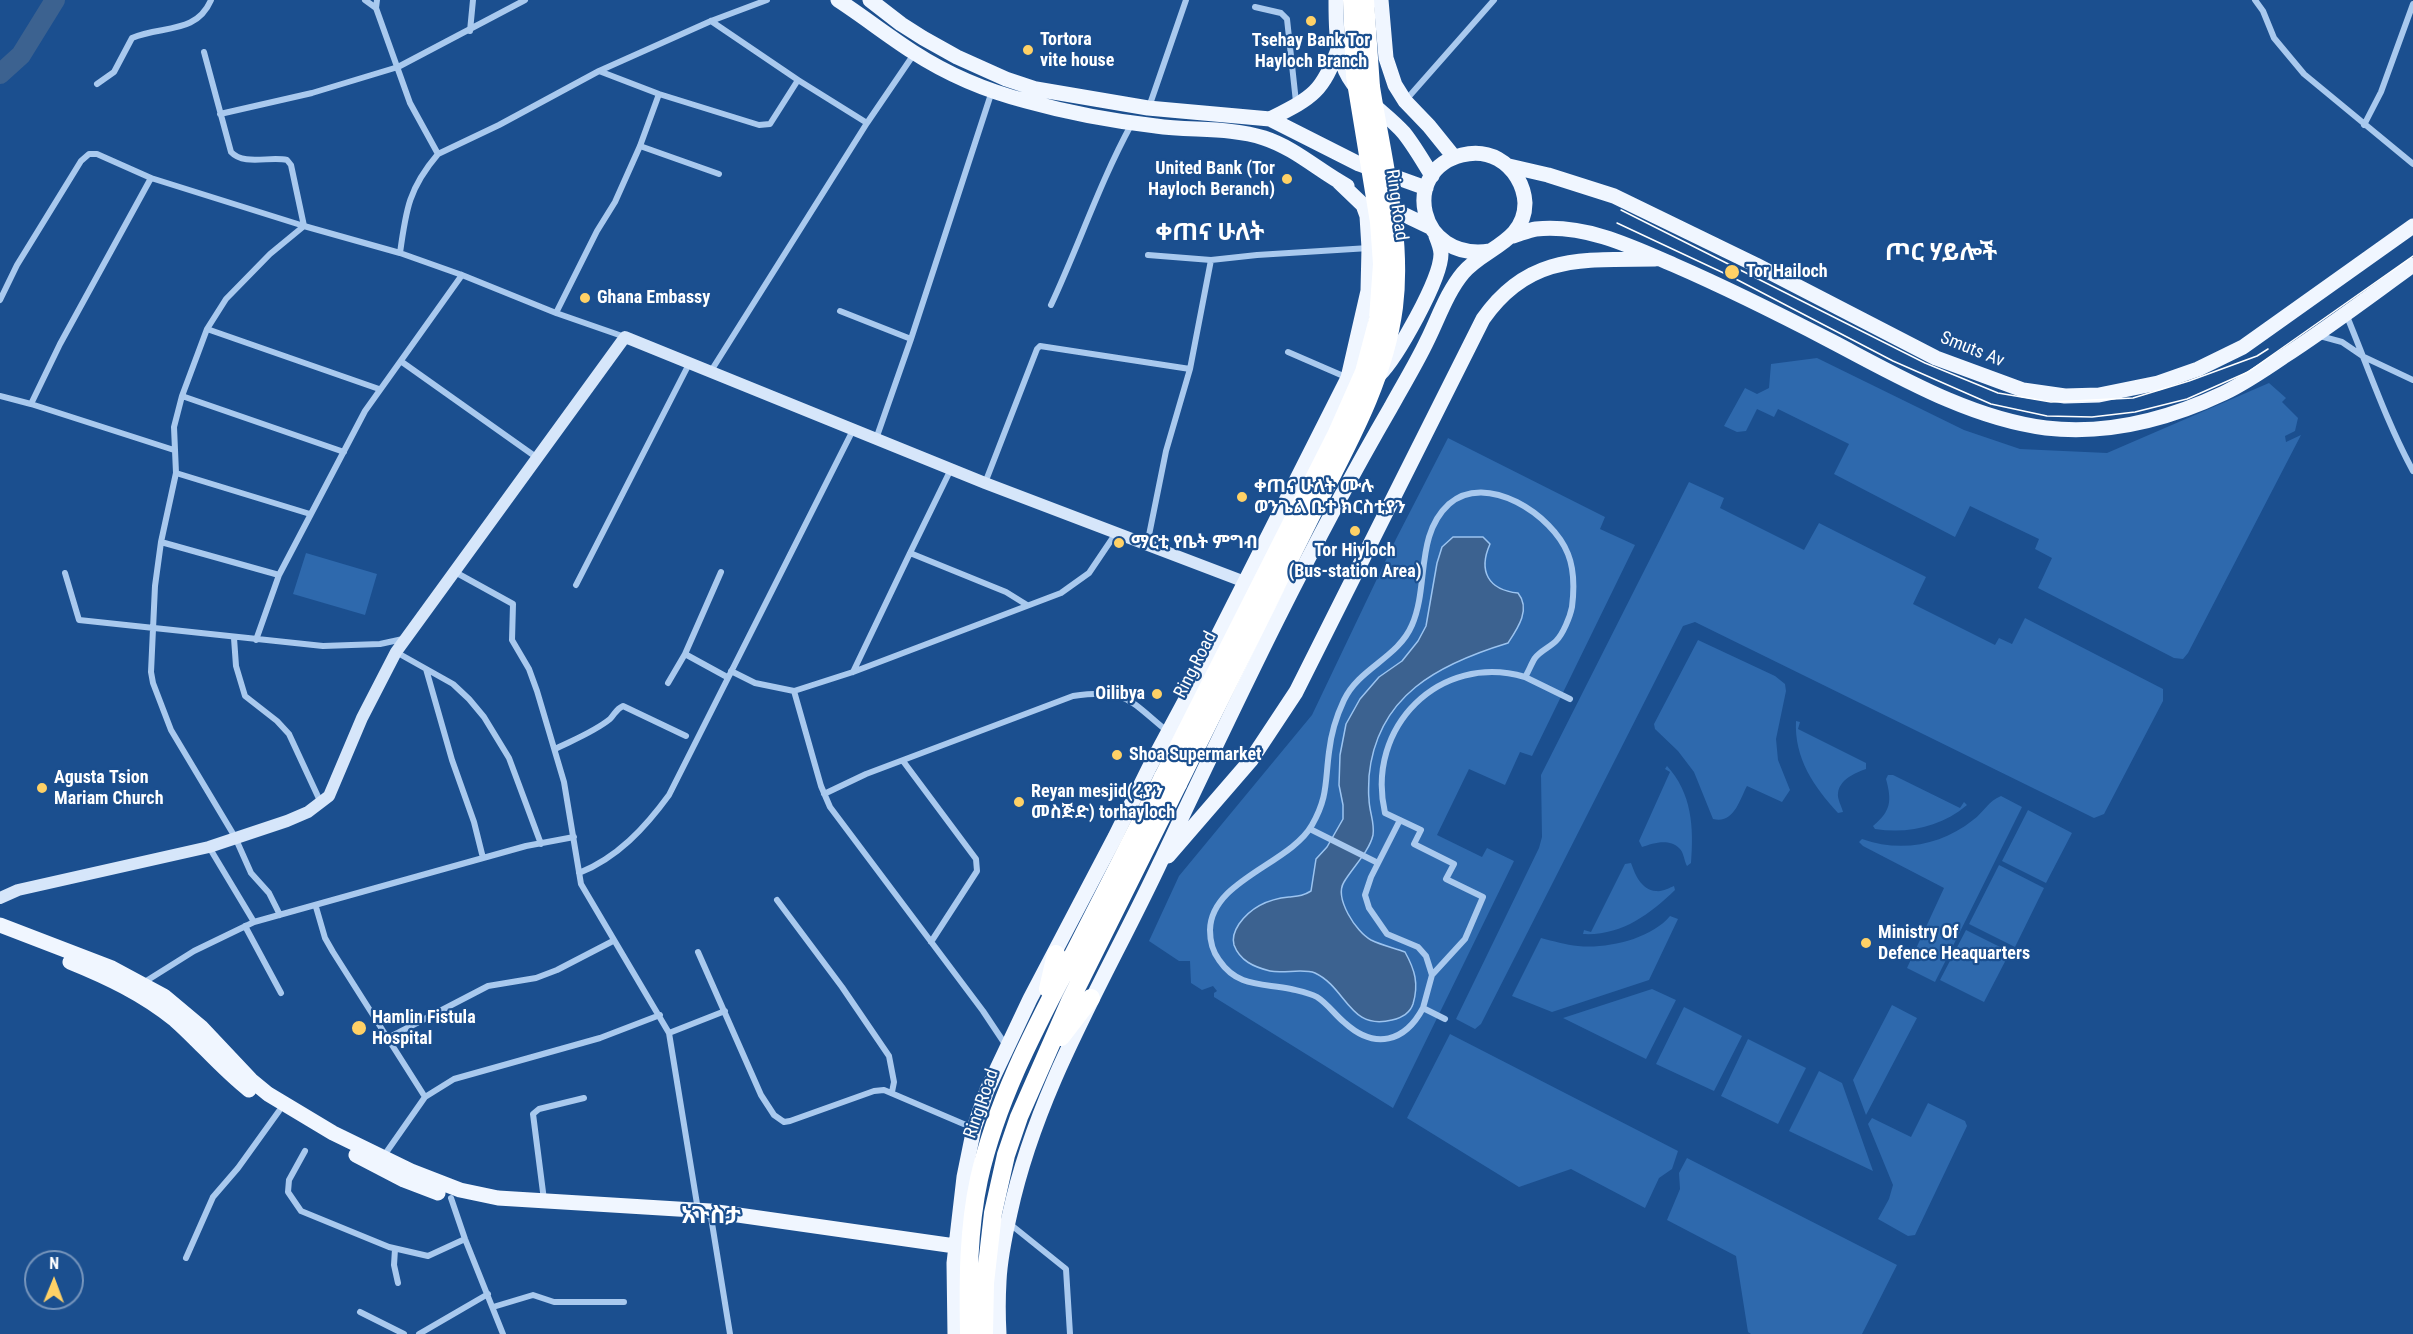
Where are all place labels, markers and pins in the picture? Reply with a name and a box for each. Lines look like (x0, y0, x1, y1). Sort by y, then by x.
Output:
marker: Tsehay Bank Tor Hayloch Branch (1304, 14, 1318, 28)
place label: Tortora vite house (1040, 29, 1114, 72)
place label: Tsehay Bank Tor Hayloch Branch (1252, 30, 1370, 72)
marker: Tortora vite house (1021, 43, 1035, 57)
place label: United Bank (Tor Hayloch Beranch) (1148, 158, 1275, 201)
marker: United Bank (Tor Hayloch Beranch) (1280, 172, 1294, 186)
place label: Tor Hailoch (1746, 261, 1828, 283)
marker: Tor Hailoch (1723, 263, 1741, 281)
place label: Ghana Embassy (597, 287, 710, 309)
marker: Ghana Embassy (578, 291, 592, 305)
place label: ቀጠና ሁለት ሙሉ ወንጌል ቤተ ክርስቲያን (1254, 476, 1406, 518)
marker: ቀጠና ሁለት ሙሉ ወንጌል ቤተ ክርስቲያን (1235, 490, 1249, 504)
marker: Tor Hiyloch (Bus-station Area) (1348, 524, 1362, 538)
place label: ማርቲ የቤት ምግብ (1131, 532, 1258, 554)
marker: ማርቲ የቤት ምግብ (1112, 536, 1126, 550)
place label: Tor Hiyloch (Bus-station Area) (1288, 540, 1422, 582)
place label: Oilibya (1095, 683, 1145, 705)
marker: Oilibya (1150, 687, 1164, 701)
place label: Shoa Supermarket (1129, 744, 1262, 766)
marker: Shoa Supermarket (1110, 748, 1124, 762)
place label: Agusta Tsion Mariam Church (54, 767, 164, 810)
marker: Agusta Tsion Mariam Church (35, 781, 49, 795)
place label: Reyan mesjid(ረያን መስጅድ) torhayloch (1031, 781, 1175, 824)
marker: Reyan mesjid(ረያን መስጅድ) torhayloch (1012, 795, 1026, 809)
place label: Ministry Of Defence Heaquarters (1878, 922, 2030, 964)
marker: Ministry Of Defence Heaquarters (1859, 936, 1873, 950)
place label: Hamlin Fistula Hospital (372, 1007, 476, 1050)
marker: Hamlin Fistula Hospital (350, 1019, 368, 1037)

